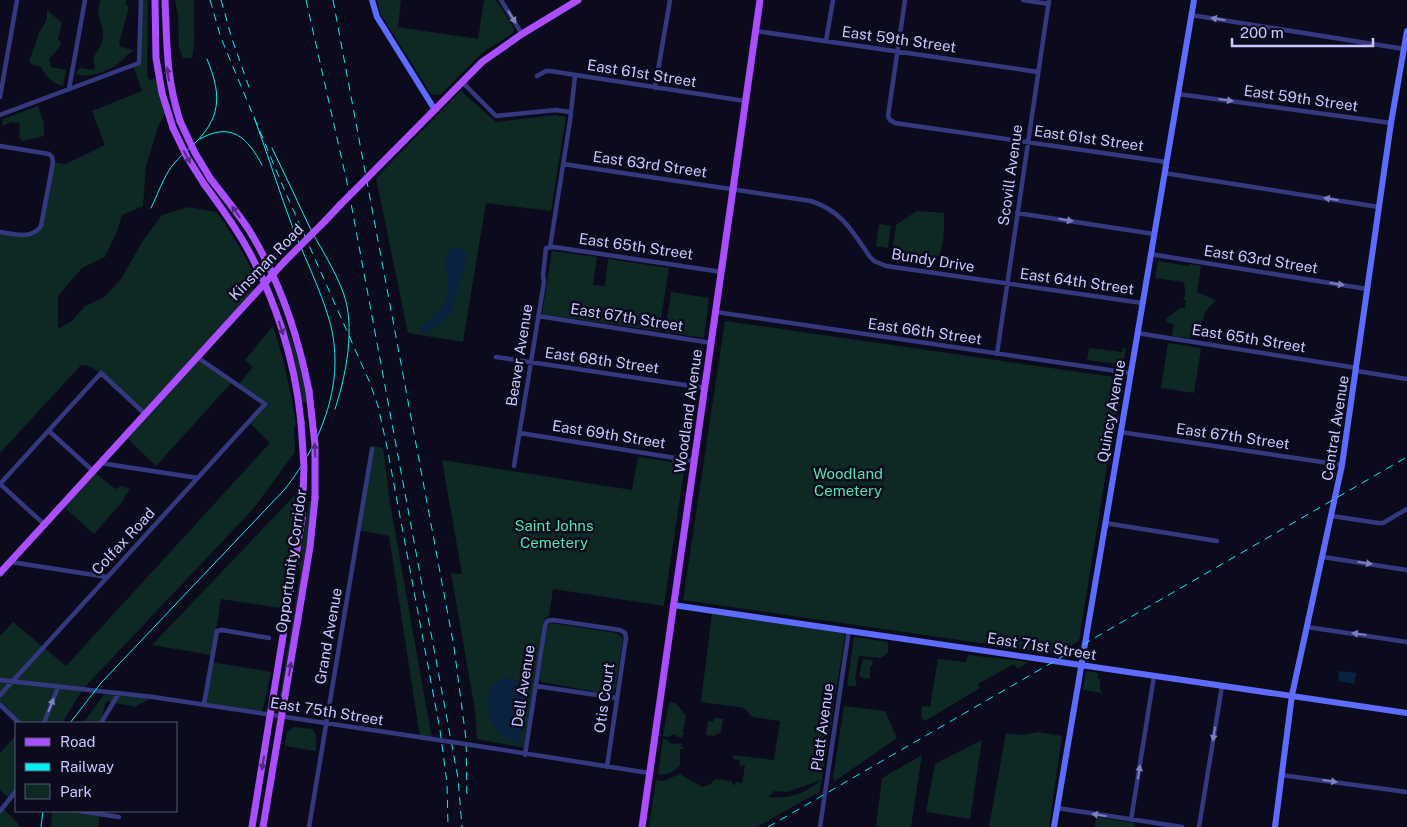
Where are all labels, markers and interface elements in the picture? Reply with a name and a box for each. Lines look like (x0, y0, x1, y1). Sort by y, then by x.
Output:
one-way arrow (507, 10, 516, 23)
one-way arrow (1209, 15, 1225, 23)
scale bar (1232, 15, 1373, 47)
street label: East 59th Street (841, 23, 957, 55)
text: 200 m (1240, 24, 1284, 41)
street label: East 61st Street (586, 56, 698, 90)
one-way arrow (164, 65, 172, 81)
street label: East 59th Street (1243, 82, 1359, 114)
one-way arrow (1218, 97, 1234, 105)
street label: East 61st Street (1033, 122, 1145, 154)
street label: Scovill Avenue (994, 123, 1026, 227)
street label: East 63rd Street (592, 148, 708, 180)
one-way arrow (183, 150, 191, 164)
one-way arrow (1323, 195, 1339, 203)
one-way arrow (231, 205, 241, 219)
one-way arrow (1058, 217, 1074, 225)
street label: Kinsman Road (225, 220, 307, 304)
street label: East 65th Street (578, 230, 694, 262)
street label: East 63rd Street (1203, 242, 1319, 276)
street label: Bundy Drive (890, 245, 976, 275)
street label: East 64th Street (1019, 265, 1135, 297)
one-way arrow (1329, 280, 1345, 288)
street label: East 67th Street (569, 300, 685, 334)
street label: Beaver Avenue (503, 303, 535, 407)
street label: East 66th Street (867, 315, 983, 347)
one-way arrow (278, 321, 285, 336)
street label: East 65th Street (1191, 321, 1307, 355)
street label: East 68th Street (544, 344, 660, 376)
street label: Woodland Avenue (671, 348, 705, 474)
street label: Quincy Avenue (1094, 358, 1128, 464)
street label: Central Avenue (1318, 374, 1352, 482)
street label: East 69th Street (551, 417, 667, 451)
street label: East 67th Street (1175, 420, 1291, 452)
one-way arrow (311, 441, 319, 457)
park label: Woodland Cemetery (813, 465, 883, 499)
street label: Opportunity Corridor (273, 488, 310, 634)
street label: Colfax Road (88, 504, 158, 578)
park label: Saint Johns Cemetery (514, 517, 594, 551)
one-way arrow (1357, 560, 1373, 568)
street label: Grand Avenue (311, 586, 345, 686)
street label: East 71st Street (986, 629, 1098, 663)
one-way arrow (1350, 630, 1366, 638)
street label: Dell Avenue (508, 644, 538, 728)
one-way arrow (286, 660, 294, 676)
street label: Otis Court (591, 662, 617, 734)
street label: Platt Avenue (807, 682, 837, 772)
street label: East 75th Street (269, 694, 385, 728)
one-way arrow (47, 697, 55, 712)
legend (15, 722, 178, 812)
one-way arrow (1210, 726, 1218, 742)
text: Road (60, 733, 96, 750)
one-way arrow (258, 756, 266, 772)
text: Railway (60, 758, 114, 775)
one-way arrow (1135, 763, 1143, 779)
one-way arrow (1322, 777, 1338, 785)
text: Park (60, 783, 92, 800)
one-way arrow (1091, 810, 1107, 818)

